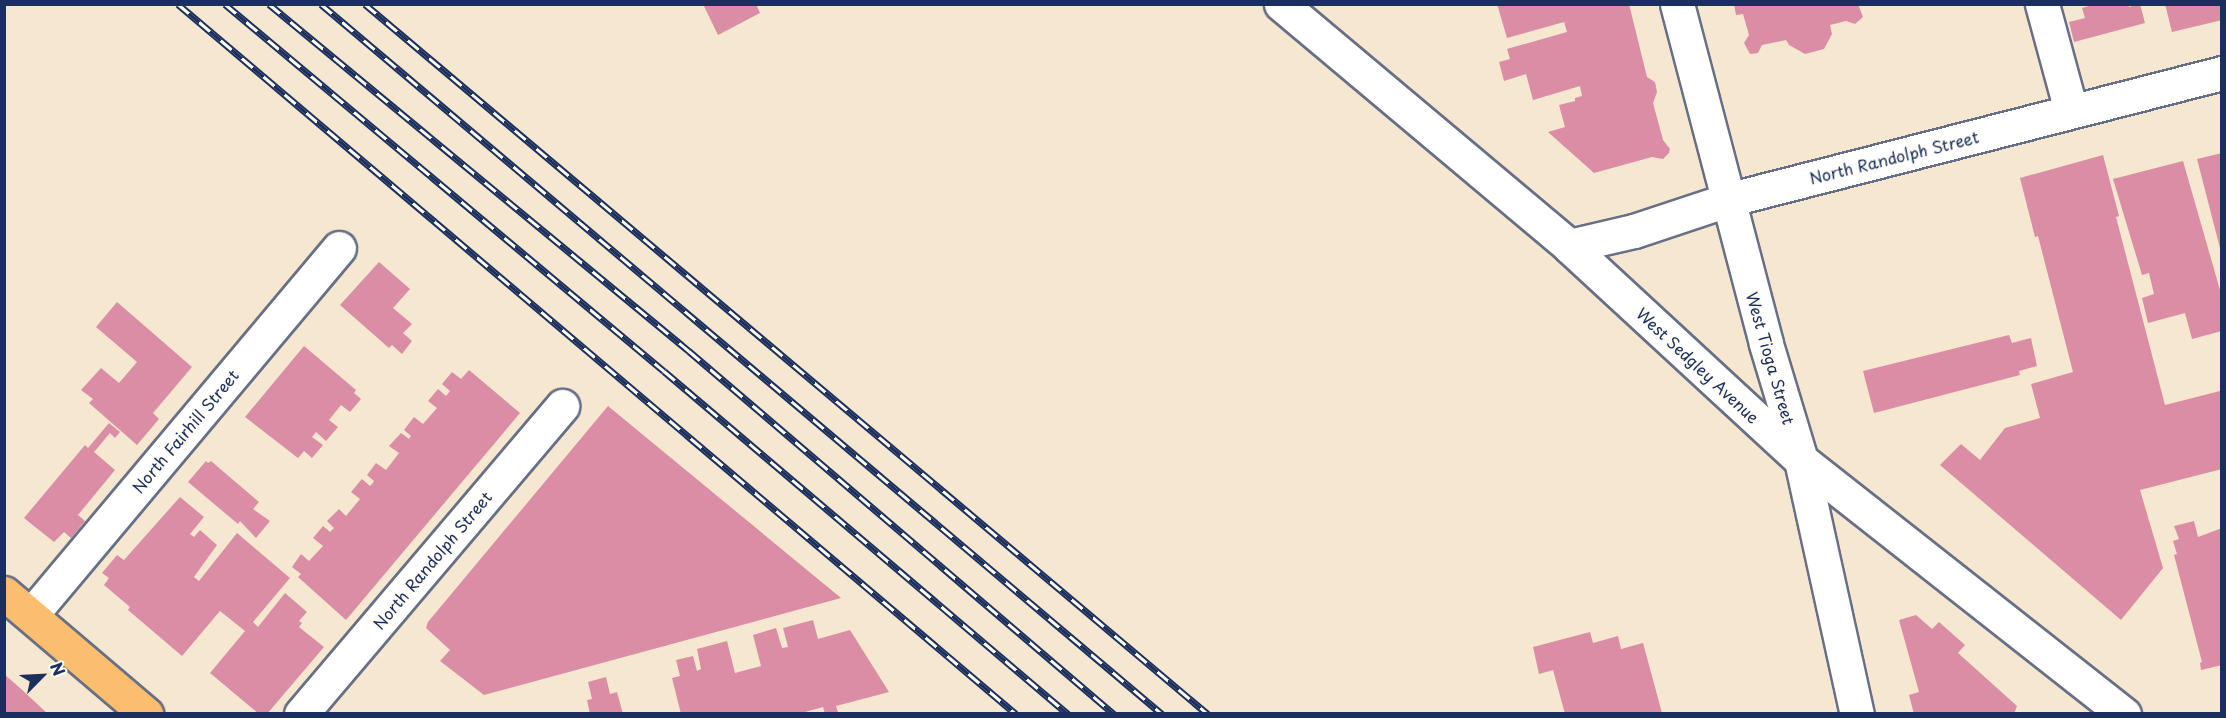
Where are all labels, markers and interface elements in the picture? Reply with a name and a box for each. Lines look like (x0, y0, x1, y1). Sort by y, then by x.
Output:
street label: North Randolph Street (1807, 127, 1981, 187)
street label: West Tioga Street (1743, 289, 1799, 427)
street label: West Sedgley Avenue (1632, 303, 1764, 427)
street label: North Fairhill Street (127, 365, 243, 497)
street label: North Randolph Street (368, 487, 496, 633)
north arrow (12, 646, 72, 706)
text: N (45, 658, 72, 679)

